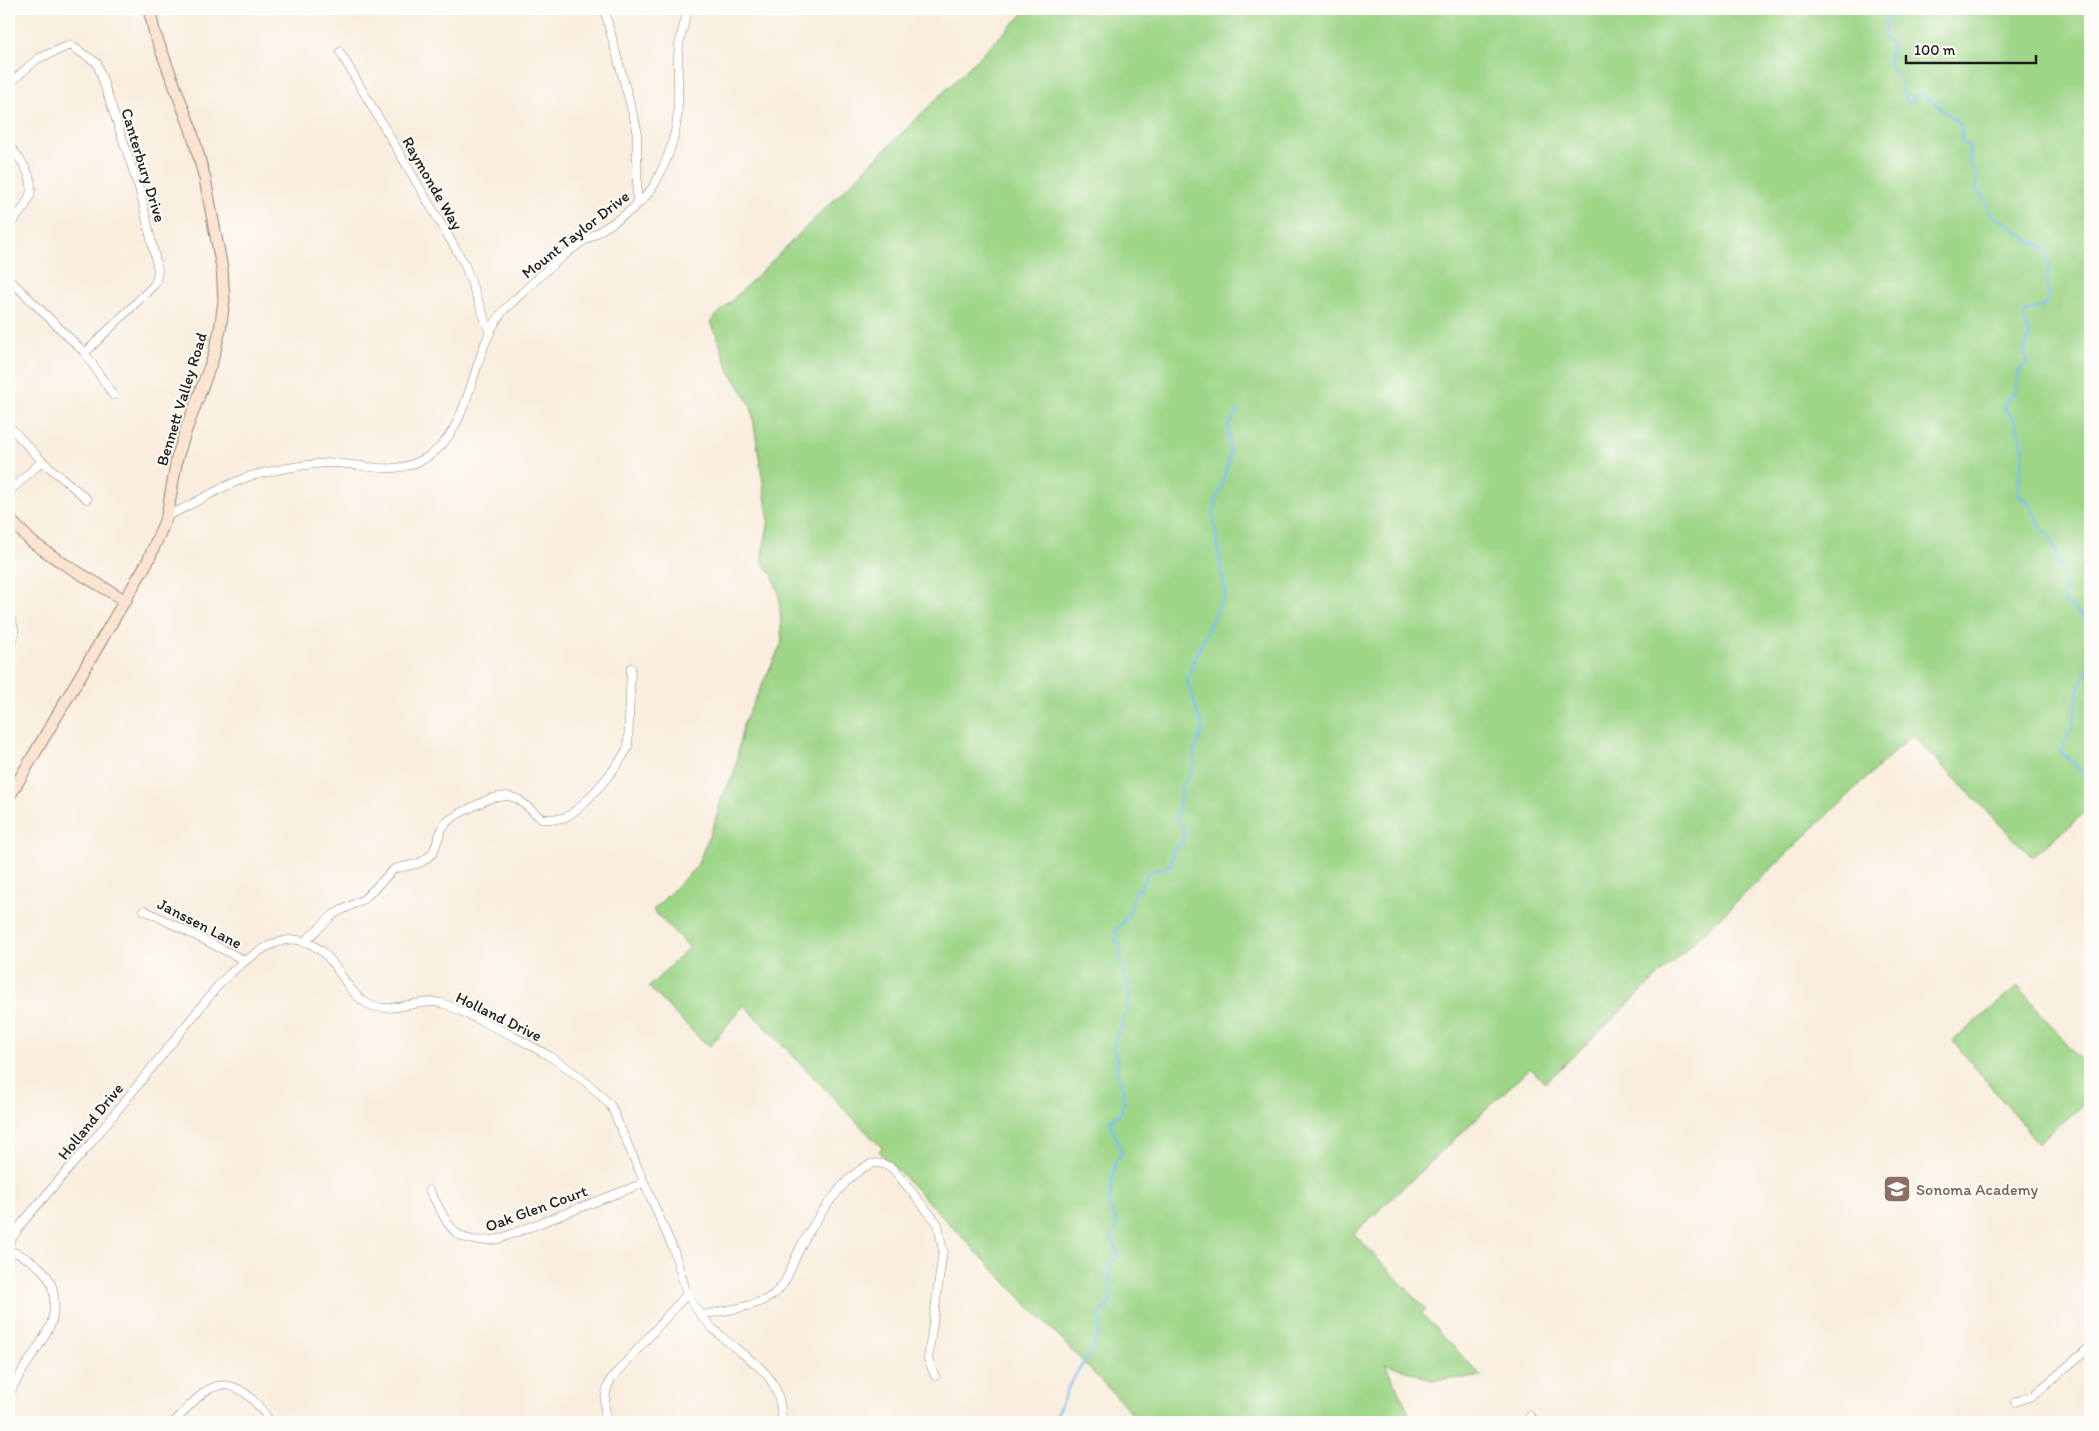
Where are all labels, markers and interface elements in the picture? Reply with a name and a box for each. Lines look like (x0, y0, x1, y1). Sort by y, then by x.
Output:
scale bar (1906, 32, 2036, 64)
text: 100 m (1914, 41, 1956, 59)
street label: Canterbury Drive (117, 106, 170, 224)
street label: Raymonde Way (398, 133, 467, 234)
street label: Mount Taylor Drive (518, 186, 633, 282)
street label: Bennett Valley Road (152, 330, 211, 468)
street label: Janssen Lane (154, 894, 245, 953)
street label: Holland Drive (453, 987, 545, 1045)
street label: Holland Drive (54, 1079, 127, 1164)
school or university icon: Sonoma Academy (1882, 1174, 1912, 1204)
place label: Sonoma Academy (1916, 1180, 2039, 1199)
street label: Oak Glen Court (483, 1181, 590, 1236)

